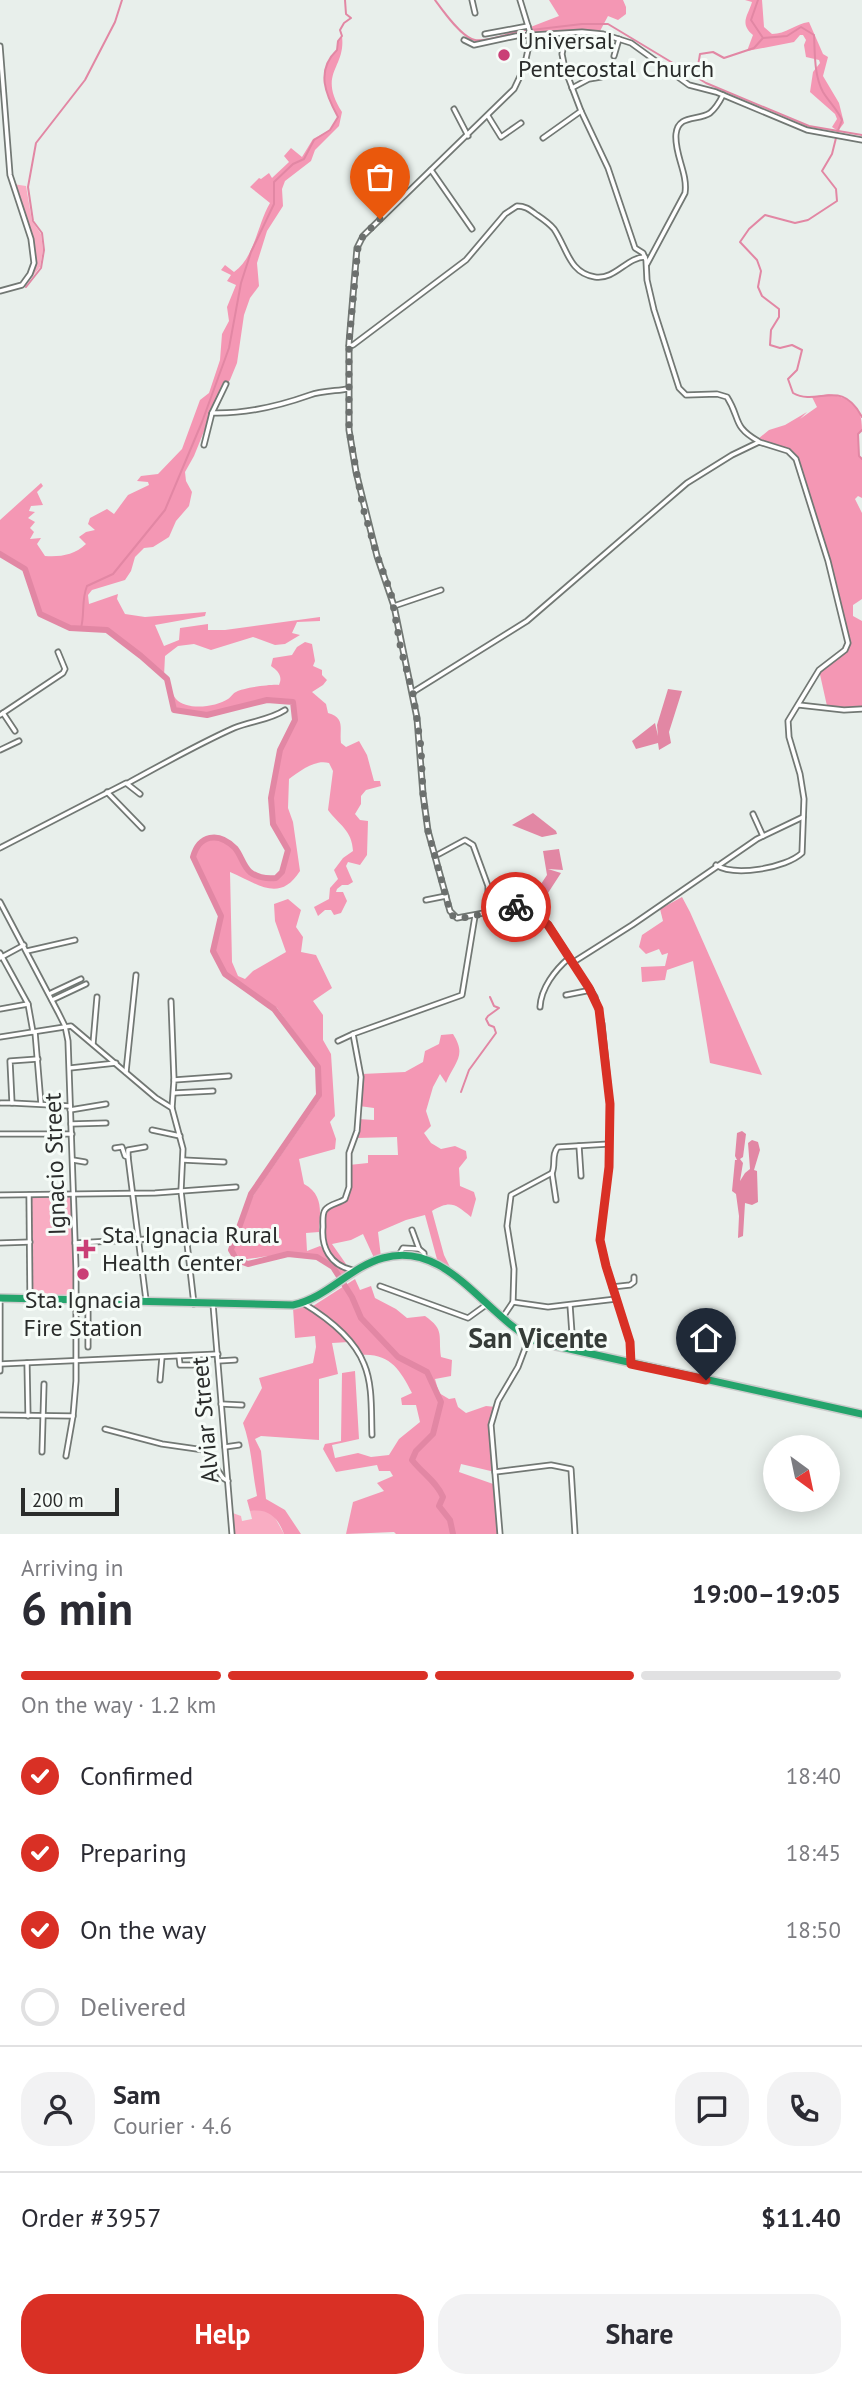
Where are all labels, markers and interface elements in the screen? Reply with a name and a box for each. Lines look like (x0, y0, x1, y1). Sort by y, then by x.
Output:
place label: Universal Pentecostal Church (518, 25, 714, 84)
marker: Universal Pentecostal Church (496, 47, 512, 63)
pin (350, 147, 410, 219)
icon: bag (361, 158, 399, 196)
courier (481, 872, 551, 942)
icon: bike (497, 888, 535, 926)
street label: Ignacio Street (37, 1092, 72, 1236)
place label: Sta. Ignacia Rural Health Center (102, 1219, 279, 1278)
marker: Sta. Ignacia Rural Health Center (76, 1239, 96, 1259)
marker: Sta. Ignacia Fire Station (75, 1266, 91, 1282)
place label: Sta. Ignacia Fire Station (24, 1284, 142, 1343)
pin (676, 1308, 736, 1380)
district label: San Vicente (468, 1319, 608, 1356)
icon: home (687, 1319, 725, 1357)
street label: Alviar Street (184, 1356, 225, 1485)
north arrow (763, 1435, 840, 1512)
map controls (763, 1435, 840, 1512)
scale bar (21, 1485, 119, 1517)
text: 200 m (32, 1488, 84, 1512)
text: Arriving in (21, 1553, 123, 1582)
text: 19:00–19:05 (692, 1577, 841, 1610)
text: 6 min (21, 1578, 133, 1638)
text: On the way · 1.2 km (21, 1690, 216, 1719)
icon: check (21, 1757, 59, 1795)
text: Confirmed (80, 1759, 193, 1792)
text: 18:40 (786, 1761, 841, 1790)
icon: check (21, 1834, 59, 1872)
text: Preparing (80, 1836, 187, 1869)
text: 18:45 (786, 1838, 841, 1867)
icon: check (21, 1911, 59, 1949)
text: On the way (80, 1913, 206, 1946)
text: 18:50 (786, 1915, 841, 1944)
text: Delivered (80, 1990, 186, 2023)
button: person (21, 2072, 95, 2146)
button: chat (675, 2072, 749, 2146)
button: phone (767, 2072, 841, 2146)
text: Sam (113, 2078, 161, 2111)
text: Courier · 4.6 (113, 2111, 232, 2140)
text: Order #3957 (21, 2201, 161, 2234)
text: $11.40 (761, 2201, 841, 2234)
button: Help (21, 2294, 424, 2374)
button: Share (438, 2294, 841, 2374)

